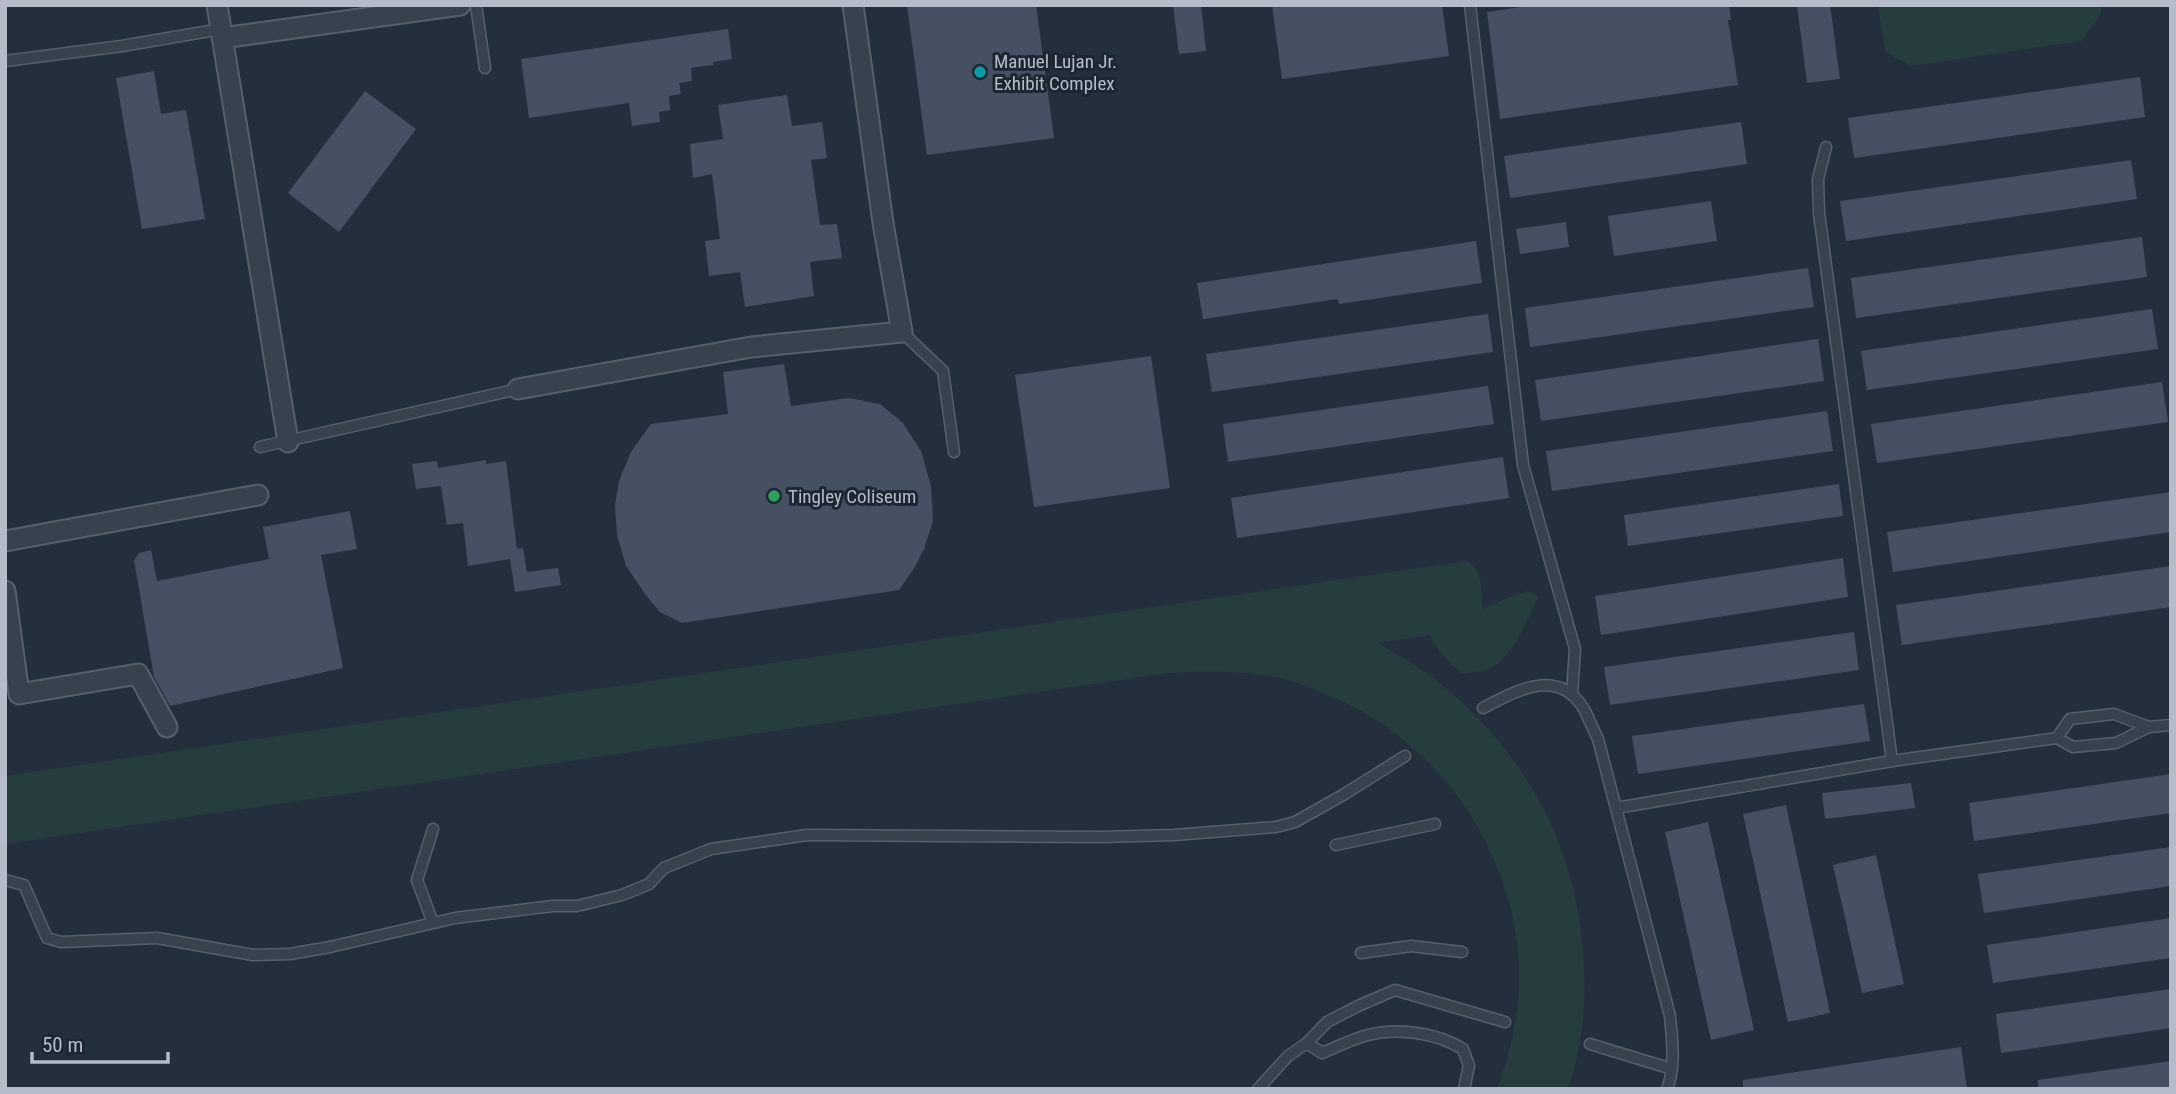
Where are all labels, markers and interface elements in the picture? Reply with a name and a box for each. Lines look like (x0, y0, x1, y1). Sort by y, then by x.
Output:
place label: Manuel Lujan Jr. Exhibit Complex (994, 50, 1117, 95)
marker: Manuel Lujan Jr. Exhibit Complex (972, 64, 988, 80)
place label: Tingley Coliseum (788, 485, 916, 508)
marker: Tingley Coliseum (766, 488, 782, 504)
scale bar (32, 1020, 168, 1064)
text: 50 m (42, 1033, 83, 1057)

